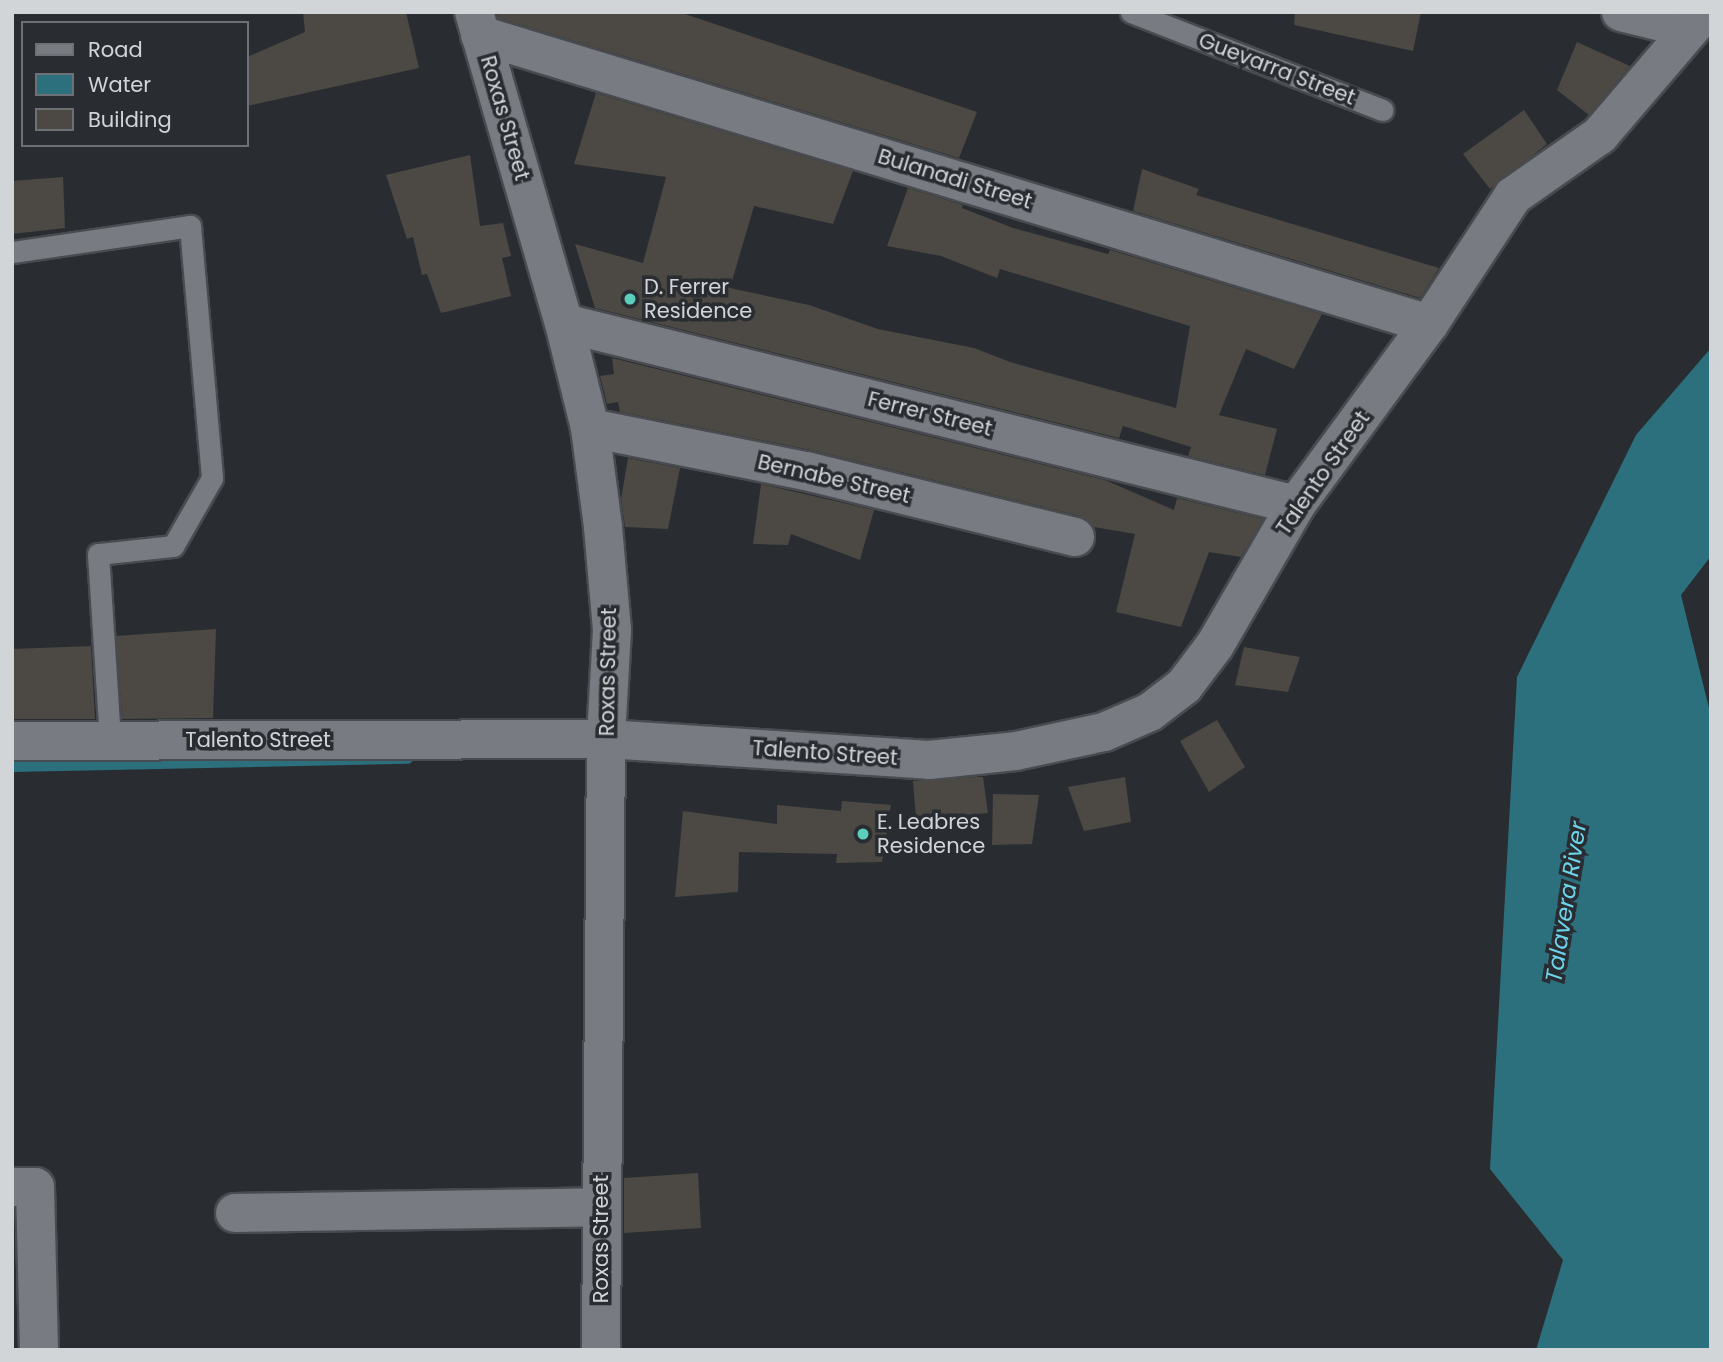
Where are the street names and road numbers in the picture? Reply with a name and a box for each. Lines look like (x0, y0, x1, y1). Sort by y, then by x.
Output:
street label: Guevarra Street (1195, 28, 1359, 110)
street label: Roxas Street (475, 53, 535, 183)
street label: Bulanadi Street (875, 144, 1035, 214)
street label: Ferrer Street (865, 386, 995, 442)
street label: Talento Street (1271, 406, 1375, 540)
street label: Bernabe Street (755, 449, 913, 509)
street label: Roxas Street (594, 608, 622, 736)
street label: Talento Street (185, 727, 331, 753)
street label: Talento Street (752, 735, 898, 771)
street label: Roxas Street (588, 1175, 614, 1303)

